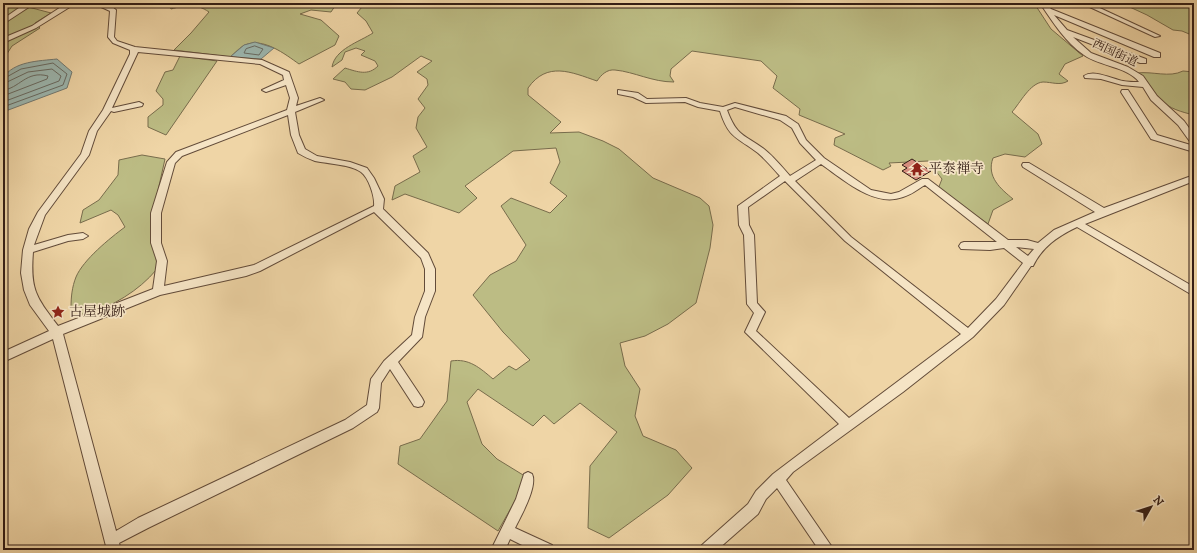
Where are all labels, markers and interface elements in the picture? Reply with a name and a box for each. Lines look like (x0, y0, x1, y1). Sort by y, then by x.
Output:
street label: 西国街道 (1090, 36, 1140, 70)
place label: 平泰禅寺 (928, 160, 984, 178)
temple icon: 平泰禅寺 (909, 161, 925, 177)
place label: 古屋城跡 (69, 303, 125, 321)
place icon: 古屋城跡 (50, 304, 66, 320)
north arrow (1131, 487, 1171, 527)
text: N (1150, 493, 1166, 509)

